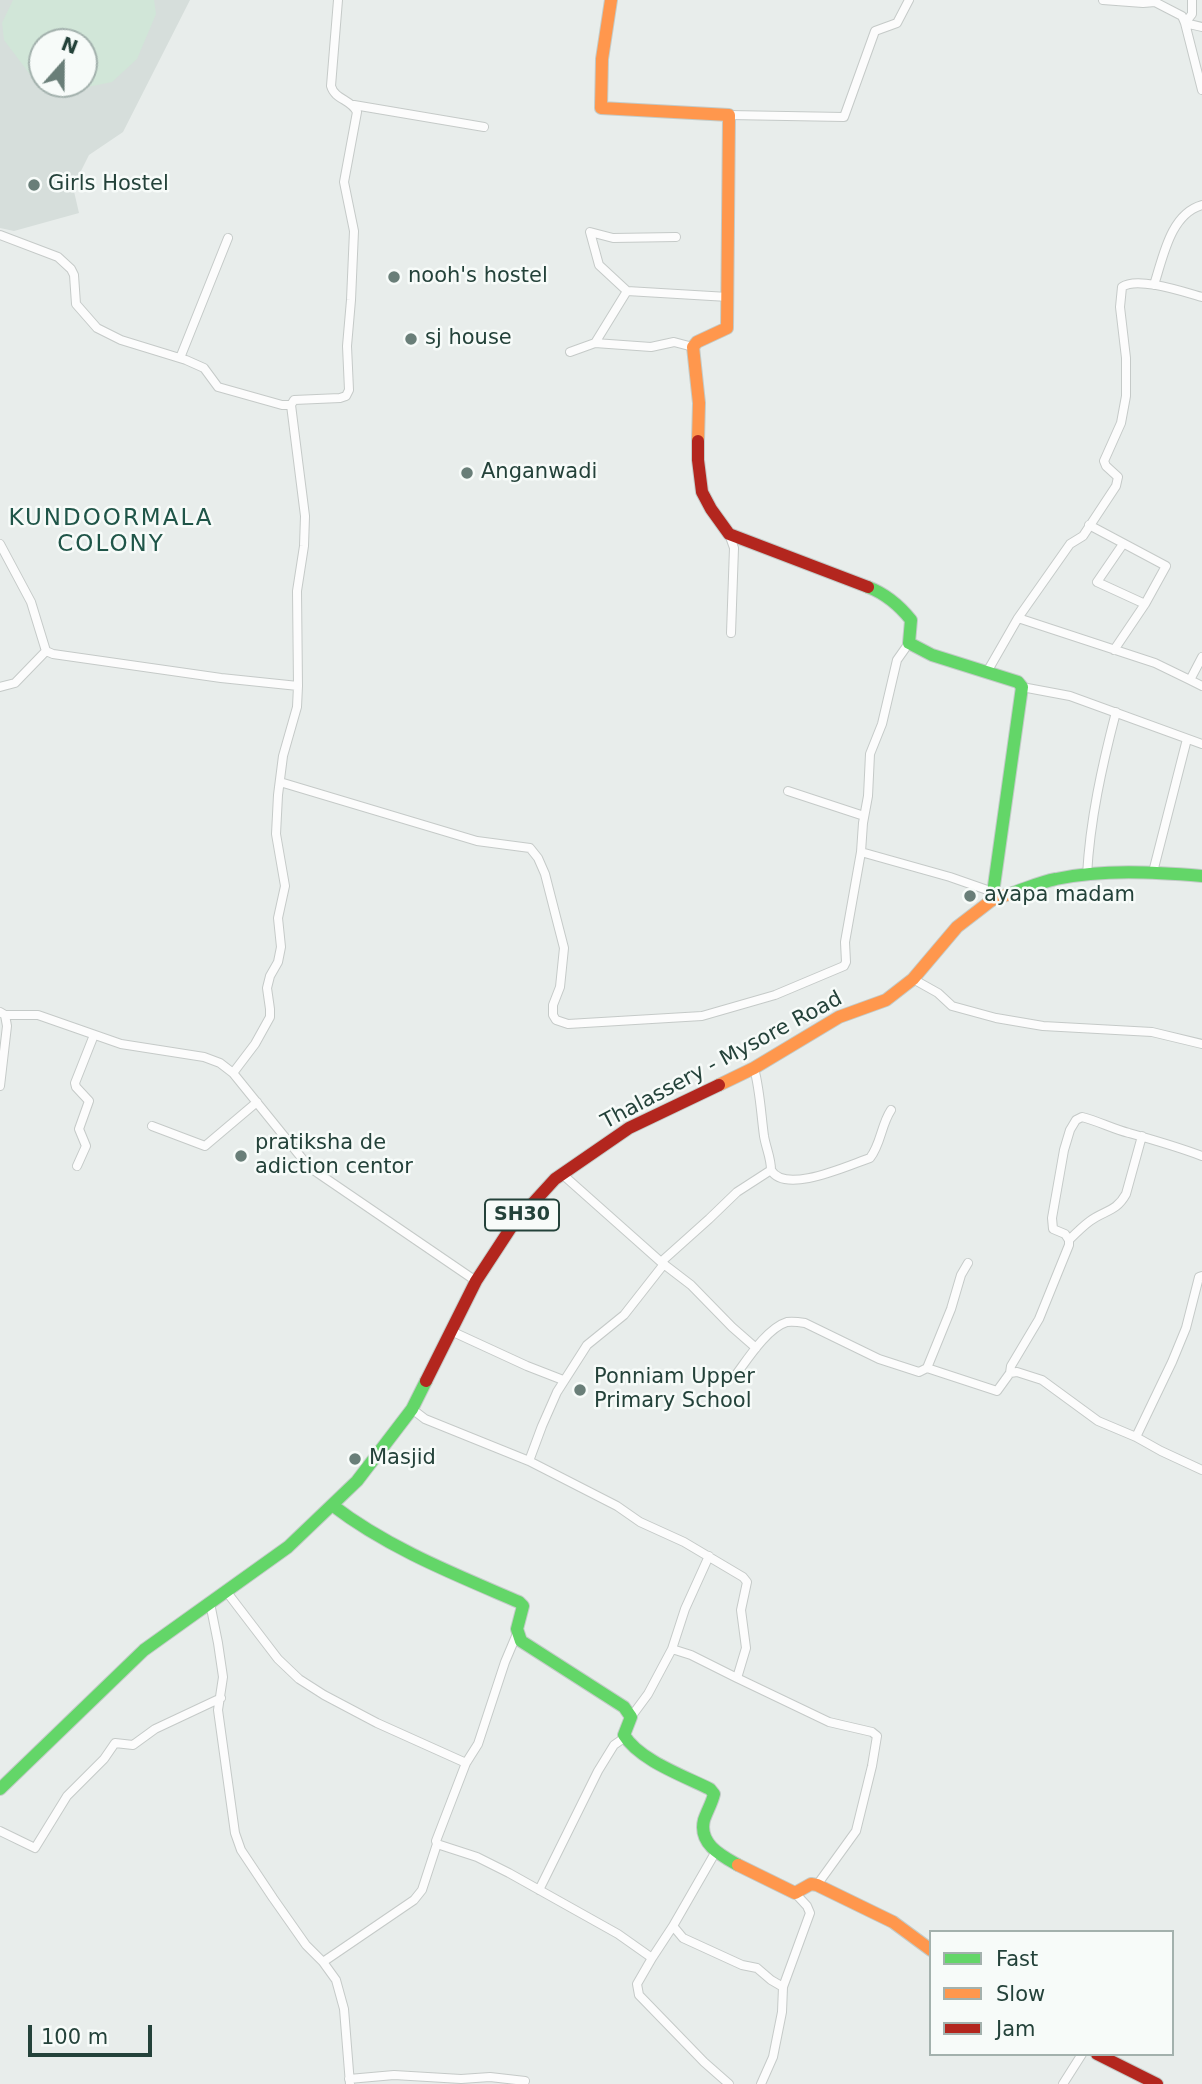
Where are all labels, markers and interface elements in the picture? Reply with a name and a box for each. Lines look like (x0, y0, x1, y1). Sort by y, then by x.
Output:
north arrow (28, 28, 98, 98)
text: N (58, 32, 81, 58)
place label: Girls Hostel (48, 172, 169, 198)
marker: Girls Hostel (26, 177, 42, 193)
place label: nooh's hostel (408, 264, 548, 290)
marker: nooh's hostel (386, 269, 402, 285)
place label: sj house (425, 326, 512, 352)
marker: sj house (403, 331, 419, 347)
place label: Anganwadi (481, 460, 597, 486)
marker: Anganwadi (459, 465, 475, 481)
district label: KUNDOORMALA COLONY (10, 505, 212, 559)
place label: ayapa madam (984, 883, 1135, 909)
marker: ayapa madam (962, 888, 978, 904)
street label: Thalassery - Mysore Road (597, 987, 847, 1135)
place label: pratiksha de adiction centor (255, 1131, 413, 1181)
marker: pratiksha de adiction centor (233, 1148, 249, 1164)
road number: SH30 (485, 1200, 559, 1231)
place label: Ponniam Upper Primary School (594, 1365, 755, 1415)
marker: Ponniam Upper Primary School (572, 1382, 588, 1398)
place label: Masjid (369, 1446, 436, 1472)
marker: Masjid (347, 1451, 363, 1467)
legend (929, 1930, 1174, 2056)
text: Fast (996, 1947, 1038, 1971)
text: Slow (996, 1982, 1045, 2006)
scale bar (32, 2010, 156, 2054)
text: Jam (996, 2017, 1036, 2041)
text: 100 m (41, 2025, 108, 2049)

